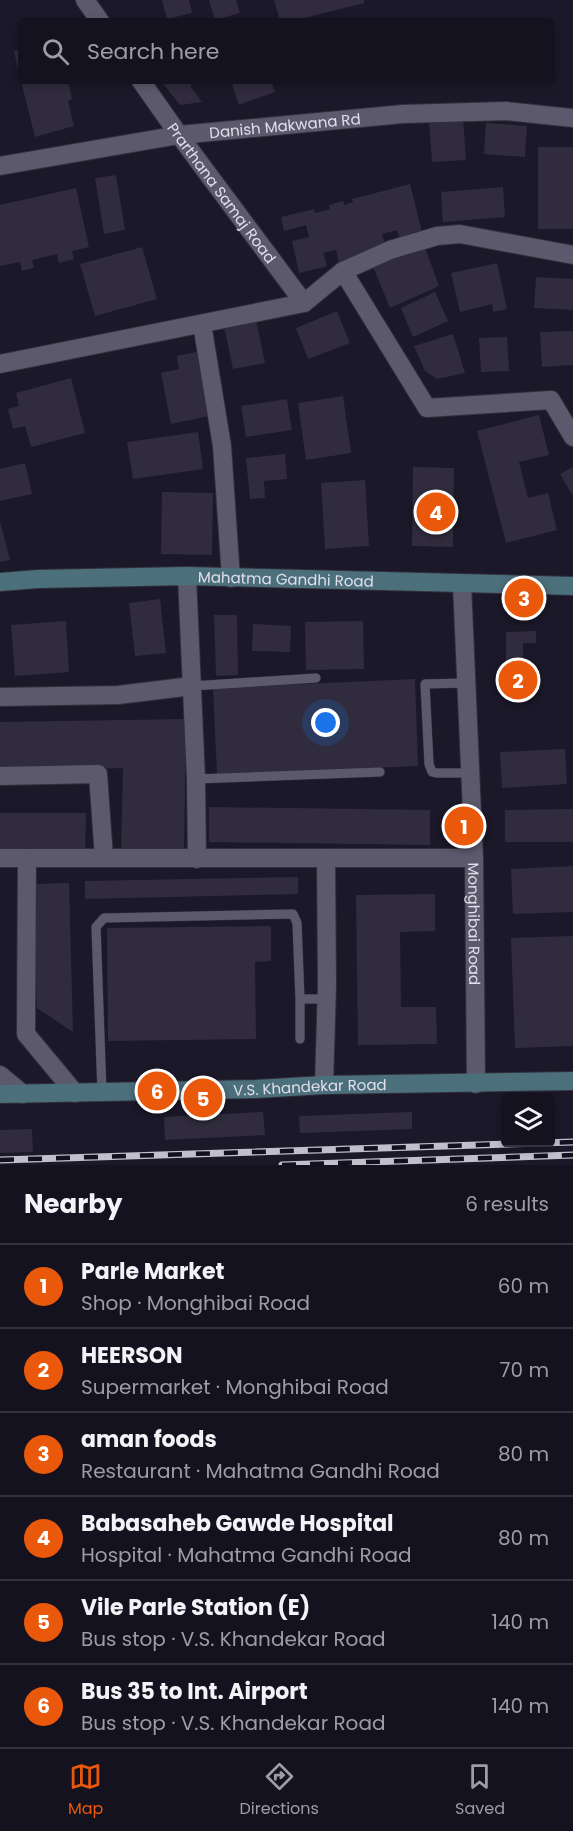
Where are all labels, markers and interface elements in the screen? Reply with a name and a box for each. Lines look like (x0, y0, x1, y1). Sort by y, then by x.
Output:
search box (18, 18, 555, 84)
icon: search (39, 35, 72, 68)
text: Search here (87, 36, 220, 67)
street label: Danish Makwana Rd (208, 108, 361, 143)
street label: Prarthana Samaj Road (163, 118, 281, 267)
pin: 4 (416, 490, 456, 534)
street label: Mahatma Gandhi Road (198, 566, 374, 591)
pin: 3 (504, 576, 544, 620)
pin: 2 (498, 658, 538, 702)
your location (311, 708, 340, 737)
pin: 1 (444, 804, 484, 848)
street label: Monghibai Road (464, 862, 486, 985)
pin: 6 (138, 1068, 176, 1114)
street label: V.S. Khandekar Road (233, 1073, 387, 1100)
pin: 5 (184, 1076, 222, 1120)
map controls (501, 1093, 555, 1147)
button: layers (501, 1093, 555, 1147)
text: Nearby (24, 1186, 122, 1222)
text: 6 results (465, 1190, 549, 1218)
text: Parle Market (81, 1256, 224, 1287)
text: 1 (40, 1272, 47, 1300)
text: 60 m (498, 1272, 549, 1300)
text: Shop · Monghibai Road (81, 1289, 310, 1317)
text: HEERSON (81, 1340, 183, 1371)
text: 2 (38, 1356, 49, 1384)
text: 70 m (500, 1356, 549, 1384)
text: Supermarket · Monghibai Road (81, 1373, 389, 1401)
text: aman foods (81, 1424, 217, 1455)
text: 3 (37, 1440, 50, 1468)
text: 80 m (498, 1440, 549, 1468)
text: Restaurant · Mahatma Gandhi Road (81, 1457, 440, 1485)
text: Babasaheb Gawde Hospital (81, 1508, 394, 1539)
text: 4 (37, 1524, 50, 1552)
text: 80 m (498, 1524, 549, 1552)
text: Hospital · Mahatma Gandhi Road (81, 1541, 411, 1569)
text: Vile Parle Station (E) (81, 1592, 310, 1623)
text: 5 (37, 1608, 50, 1636)
text: 140 m (492, 1608, 549, 1636)
text: Bus stop · V.S. Khandekar Road (81, 1625, 385, 1653)
text: Bus 35 to Int. Airport (81, 1676, 308, 1707)
text: 6 (37, 1692, 50, 1720)
text: 140 m (492, 1692, 549, 1720)
text: Bus stop · V.S. Khandekar Road (81, 1709, 385, 1737)
tab: Map (68, 1760, 103, 1821)
tab: Directions (240, 1760, 319, 1821)
tab: Saved (455, 1760, 505, 1821)

